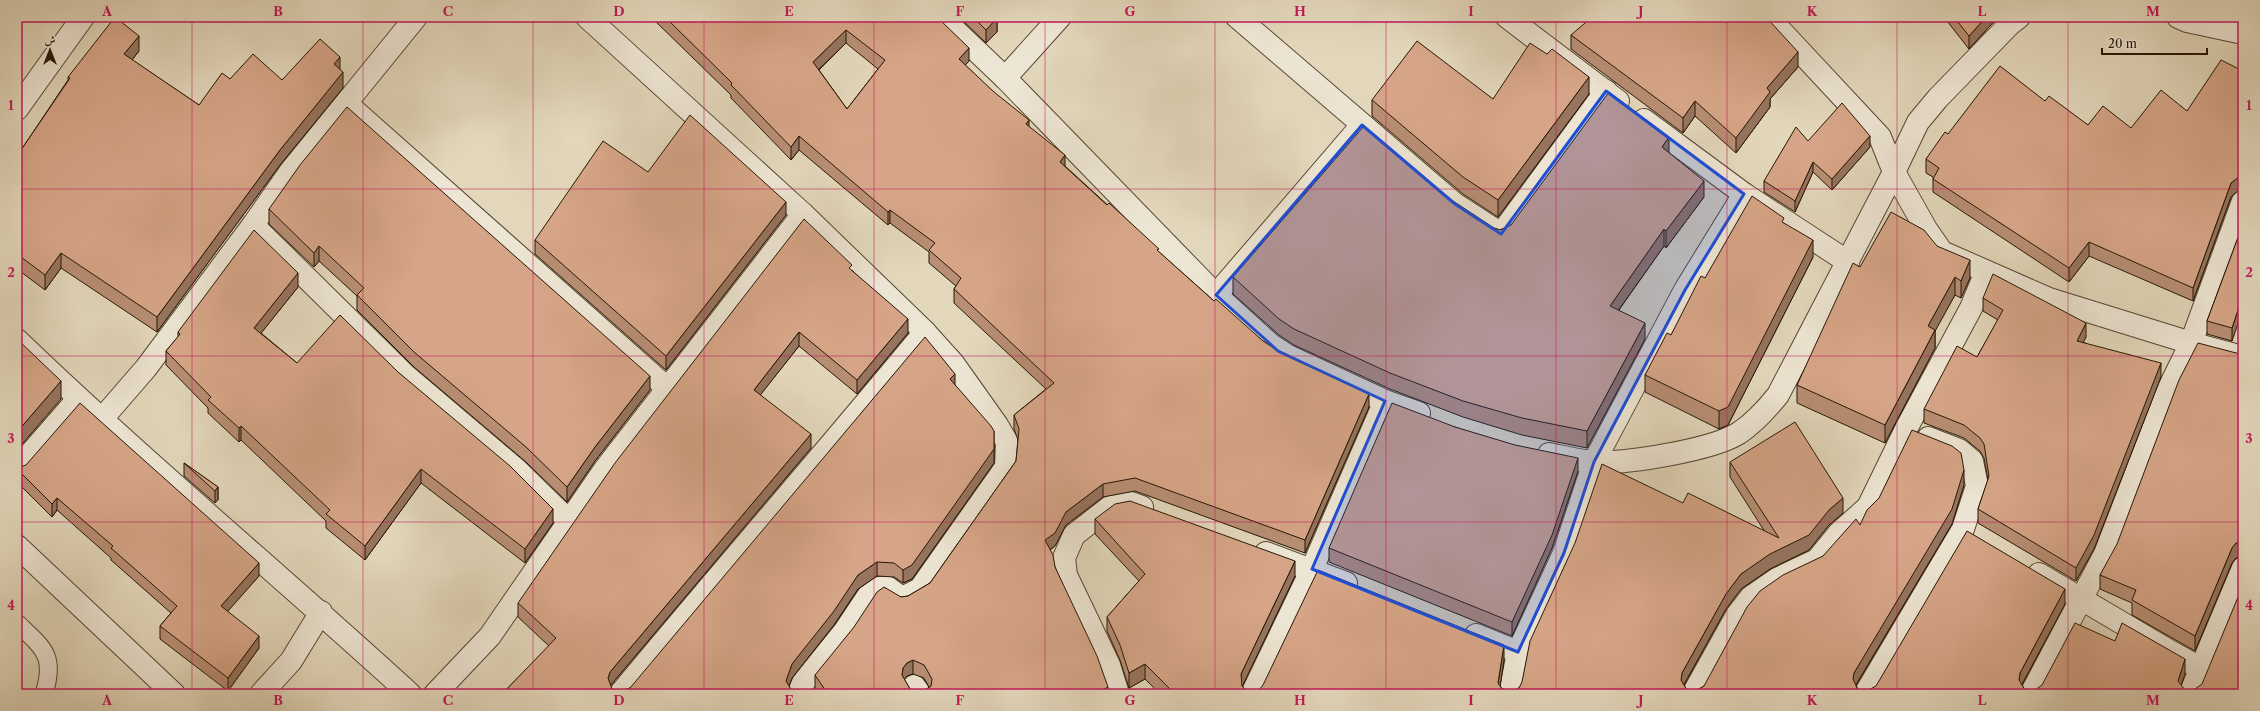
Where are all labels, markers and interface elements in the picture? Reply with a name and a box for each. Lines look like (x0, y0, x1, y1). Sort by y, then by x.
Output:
text: A (101, 3, 113, 19)
text: B (273, 3, 283, 19)
text: C (443, 3, 453, 19)
text: D (613, 3, 625, 19)
text: E (784, 3, 794, 19)
text: F (956, 3, 965, 19)
text: G (1124, 3, 1136, 19)
text: H (1294, 3, 1306, 19)
text: I (1468, 3, 1474, 19)
text: J (1636, 3, 1644, 19)
text: K (1807, 3, 1818, 19)
text: L (1978, 3, 1987, 19)
text: M (2146, 3, 2160, 19)
north arrow (30, 30, 70, 70)
scale bar (2102, 30, 2207, 56)
text: ش (45, 33, 56, 47)
text: 20 m (2108, 36, 2137, 51)
text: 1 (8, 97, 14, 113)
text: 1 (2246, 97, 2252, 113)
text: 2 (7, 264, 15, 280)
text: 2 (2245, 264, 2253, 280)
text: 3 (7, 430, 15, 446)
text: 3 (2245, 430, 2253, 446)
text: 4 (7, 597, 15, 613)
text: 4 (2245, 597, 2253, 613)
text: A (101, 692, 113, 708)
text: B (273, 692, 283, 708)
text: C (443, 692, 453, 708)
text: D (613, 692, 625, 708)
text: E (784, 692, 794, 708)
text: F (956, 692, 965, 708)
text: G (1124, 692, 1136, 708)
text: H (1294, 692, 1306, 708)
text: I (1468, 692, 1474, 708)
text: J (1636, 692, 1644, 708)
text: K (1807, 692, 1818, 708)
text: L (1978, 692, 1987, 708)
text: M (2146, 692, 2160, 708)

